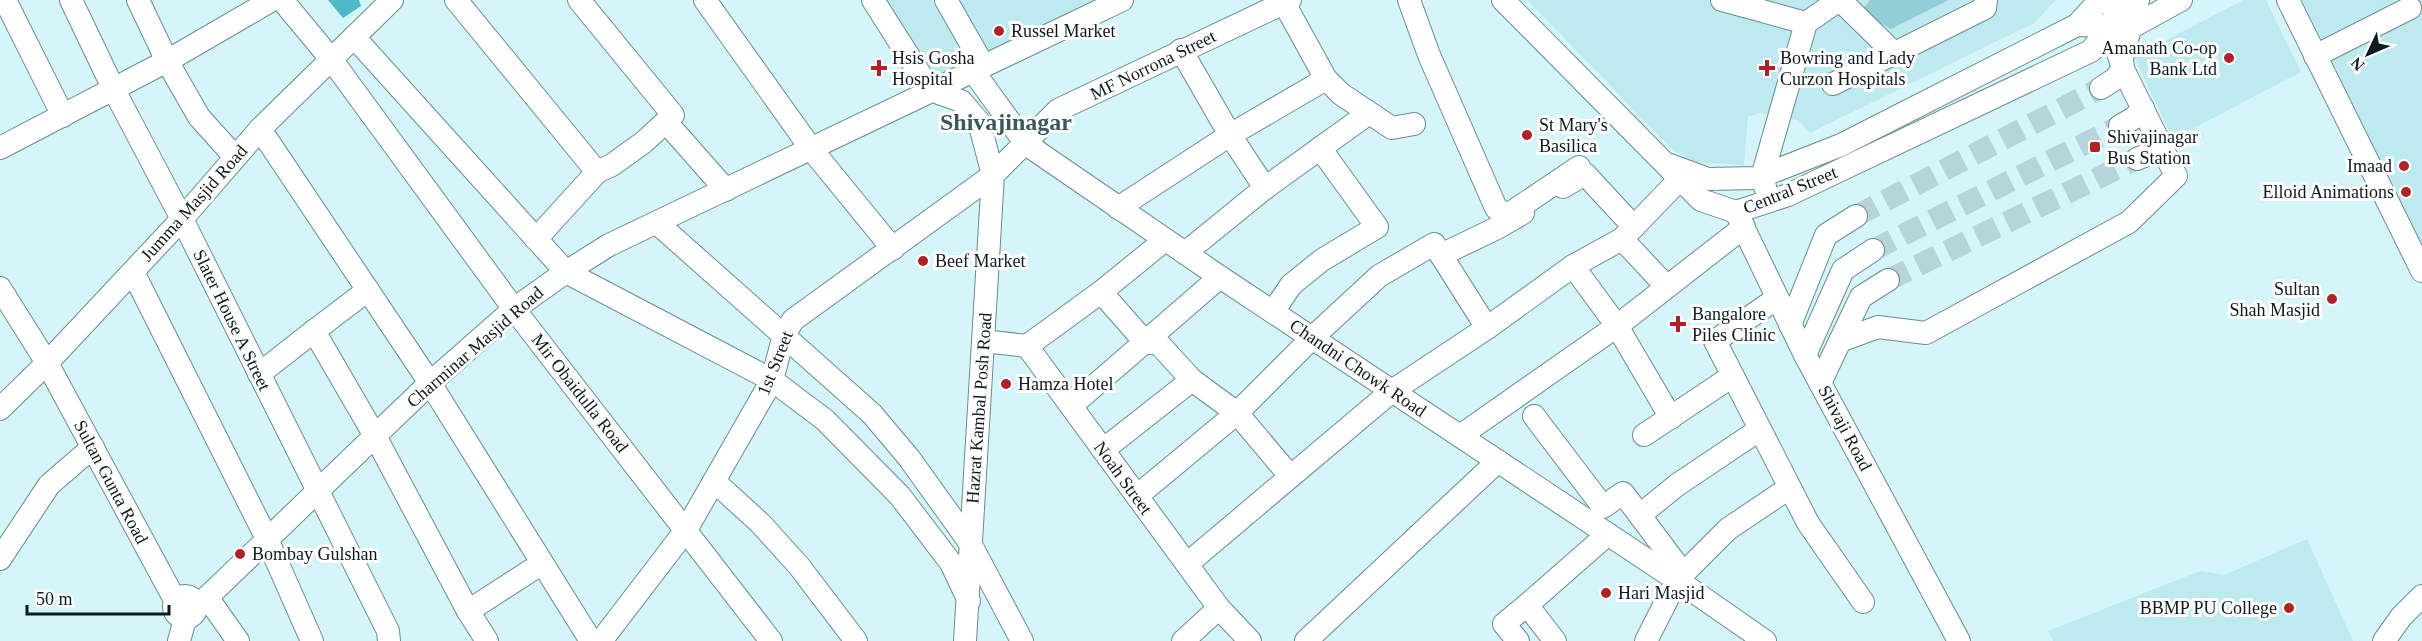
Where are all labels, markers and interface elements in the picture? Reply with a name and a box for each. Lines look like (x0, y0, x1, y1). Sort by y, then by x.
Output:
place label: Russel Market (1011, 21, 1115, 41)
marker: Russel Market (992, 24, 1006, 38)
north arrow (2338, 24, 2398, 84)
street label: MF Norrona Street (1087, 26, 1219, 104)
place label: Amanath Co-op Bank Ltd (2102, 38, 2217, 79)
place label: Hsis Gosha Hospital (892, 48, 975, 89)
place label: Bowring and Lady Curzon Hospitals (1780, 48, 1915, 89)
marker: Amanath Co-op Bank Ltd (2222, 51, 2236, 65)
text: N (2347, 54, 2368, 74)
marker: Hsis Gosha Hospital (870, 59, 888, 77)
marker: Bowring and Lady Curzon Hospitals (1758, 59, 1776, 77)
district label: Shivajinagar (940, 109, 1072, 135)
place label: St Mary's Basilica (1539, 115, 1608, 156)
place label: Shivajinagar Bus Station (2107, 127, 2198, 168)
marker: St Mary's Basilica (1520, 128, 1534, 142)
marker: Shivajinagar Bus Station (2088, 140, 2102, 154)
street label: Jumma Masjid Road (137, 141, 251, 265)
place label: Imaad (2347, 156, 2392, 176)
marker: Imaad (2397, 159, 2411, 173)
street label: Central Street (1740, 162, 1840, 218)
place label: Elloid Animations (2262, 182, 2394, 202)
marker: Elloid Animations (2399, 185, 2413, 199)
street label: Slater House A Street (189, 246, 275, 394)
place label: Beef Market (935, 251, 1025, 271)
marker: Beef Market (916, 254, 930, 268)
place label: Sultan Shah Masjid (2229, 279, 2320, 320)
street label: Charminar Masjid Road (403, 282, 547, 412)
marker: Sultan Shah Masjid (2325, 292, 2339, 306)
place label: Bangalore Piles Clinic (1692, 304, 1776, 345)
street label: Hazrat Kambal Posh Road (962, 312, 996, 504)
street label: Chandni Chowk Road (1286, 315, 1430, 421)
marker: Bangalore Piles Clinic (1669, 315, 1687, 333)
street label: 1st Street (753, 328, 797, 398)
street label: Mir Obaidulla Road (527, 330, 633, 456)
place label: Hamza Hotel (1018, 374, 1113, 394)
marker: Hamza Hotel (999, 377, 1013, 391)
street label: Shivaji Road (1814, 382, 1876, 474)
street label: Sultan Gunta Road (70, 417, 152, 547)
street label: Noah Street (1090, 438, 1156, 518)
place label: Bombay Gulshan (252, 544, 378, 564)
marker: Bombay Gulshan (233, 547, 247, 561)
scale bar (27, 578, 170, 616)
place label: Hari Masjid (1618, 583, 1704, 603)
marker: Hari Masjid (1599, 586, 1613, 600)
text: 50 m (36, 589, 73, 609)
place label: BBMP PU College (2140, 598, 2277, 618)
marker: BBMP PU College (2282, 601, 2296, 615)

